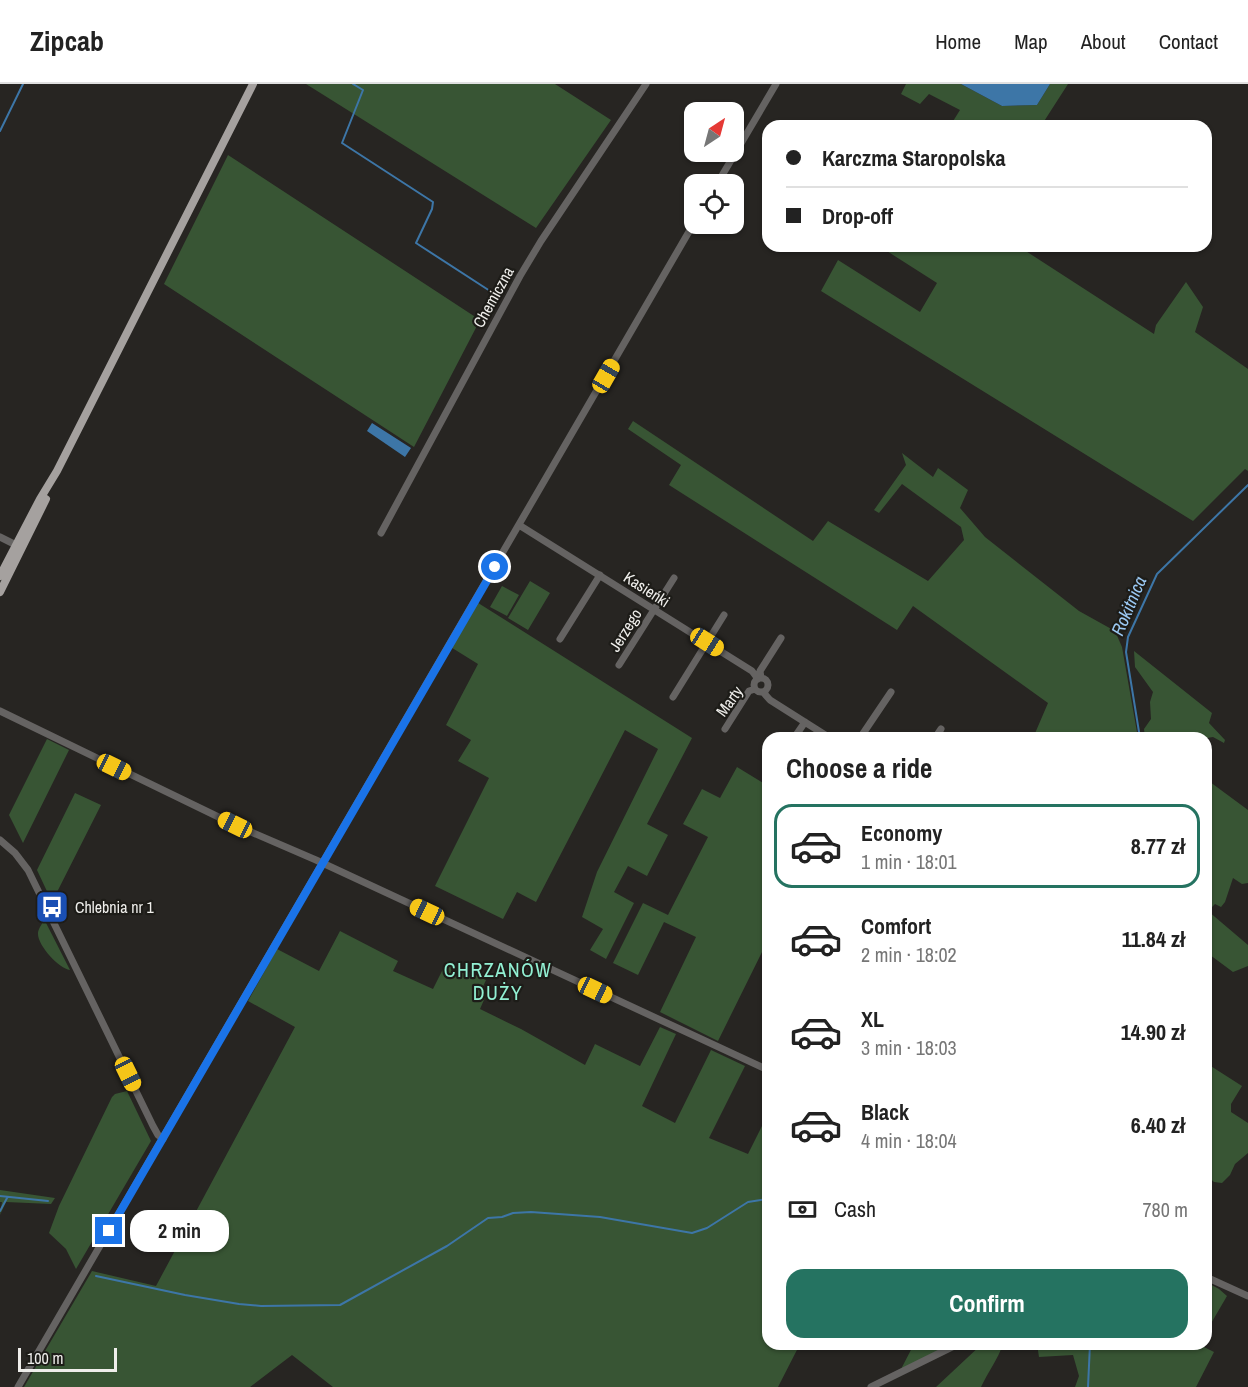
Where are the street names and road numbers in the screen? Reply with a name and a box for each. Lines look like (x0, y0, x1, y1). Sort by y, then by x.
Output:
street label: Chemiczna (467, 262, 519, 331)
street label: Kasieńki (620, 566, 674, 612)
street label: Jerzego (603, 604, 647, 656)
street label: Marty (710, 681, 748, 721)

